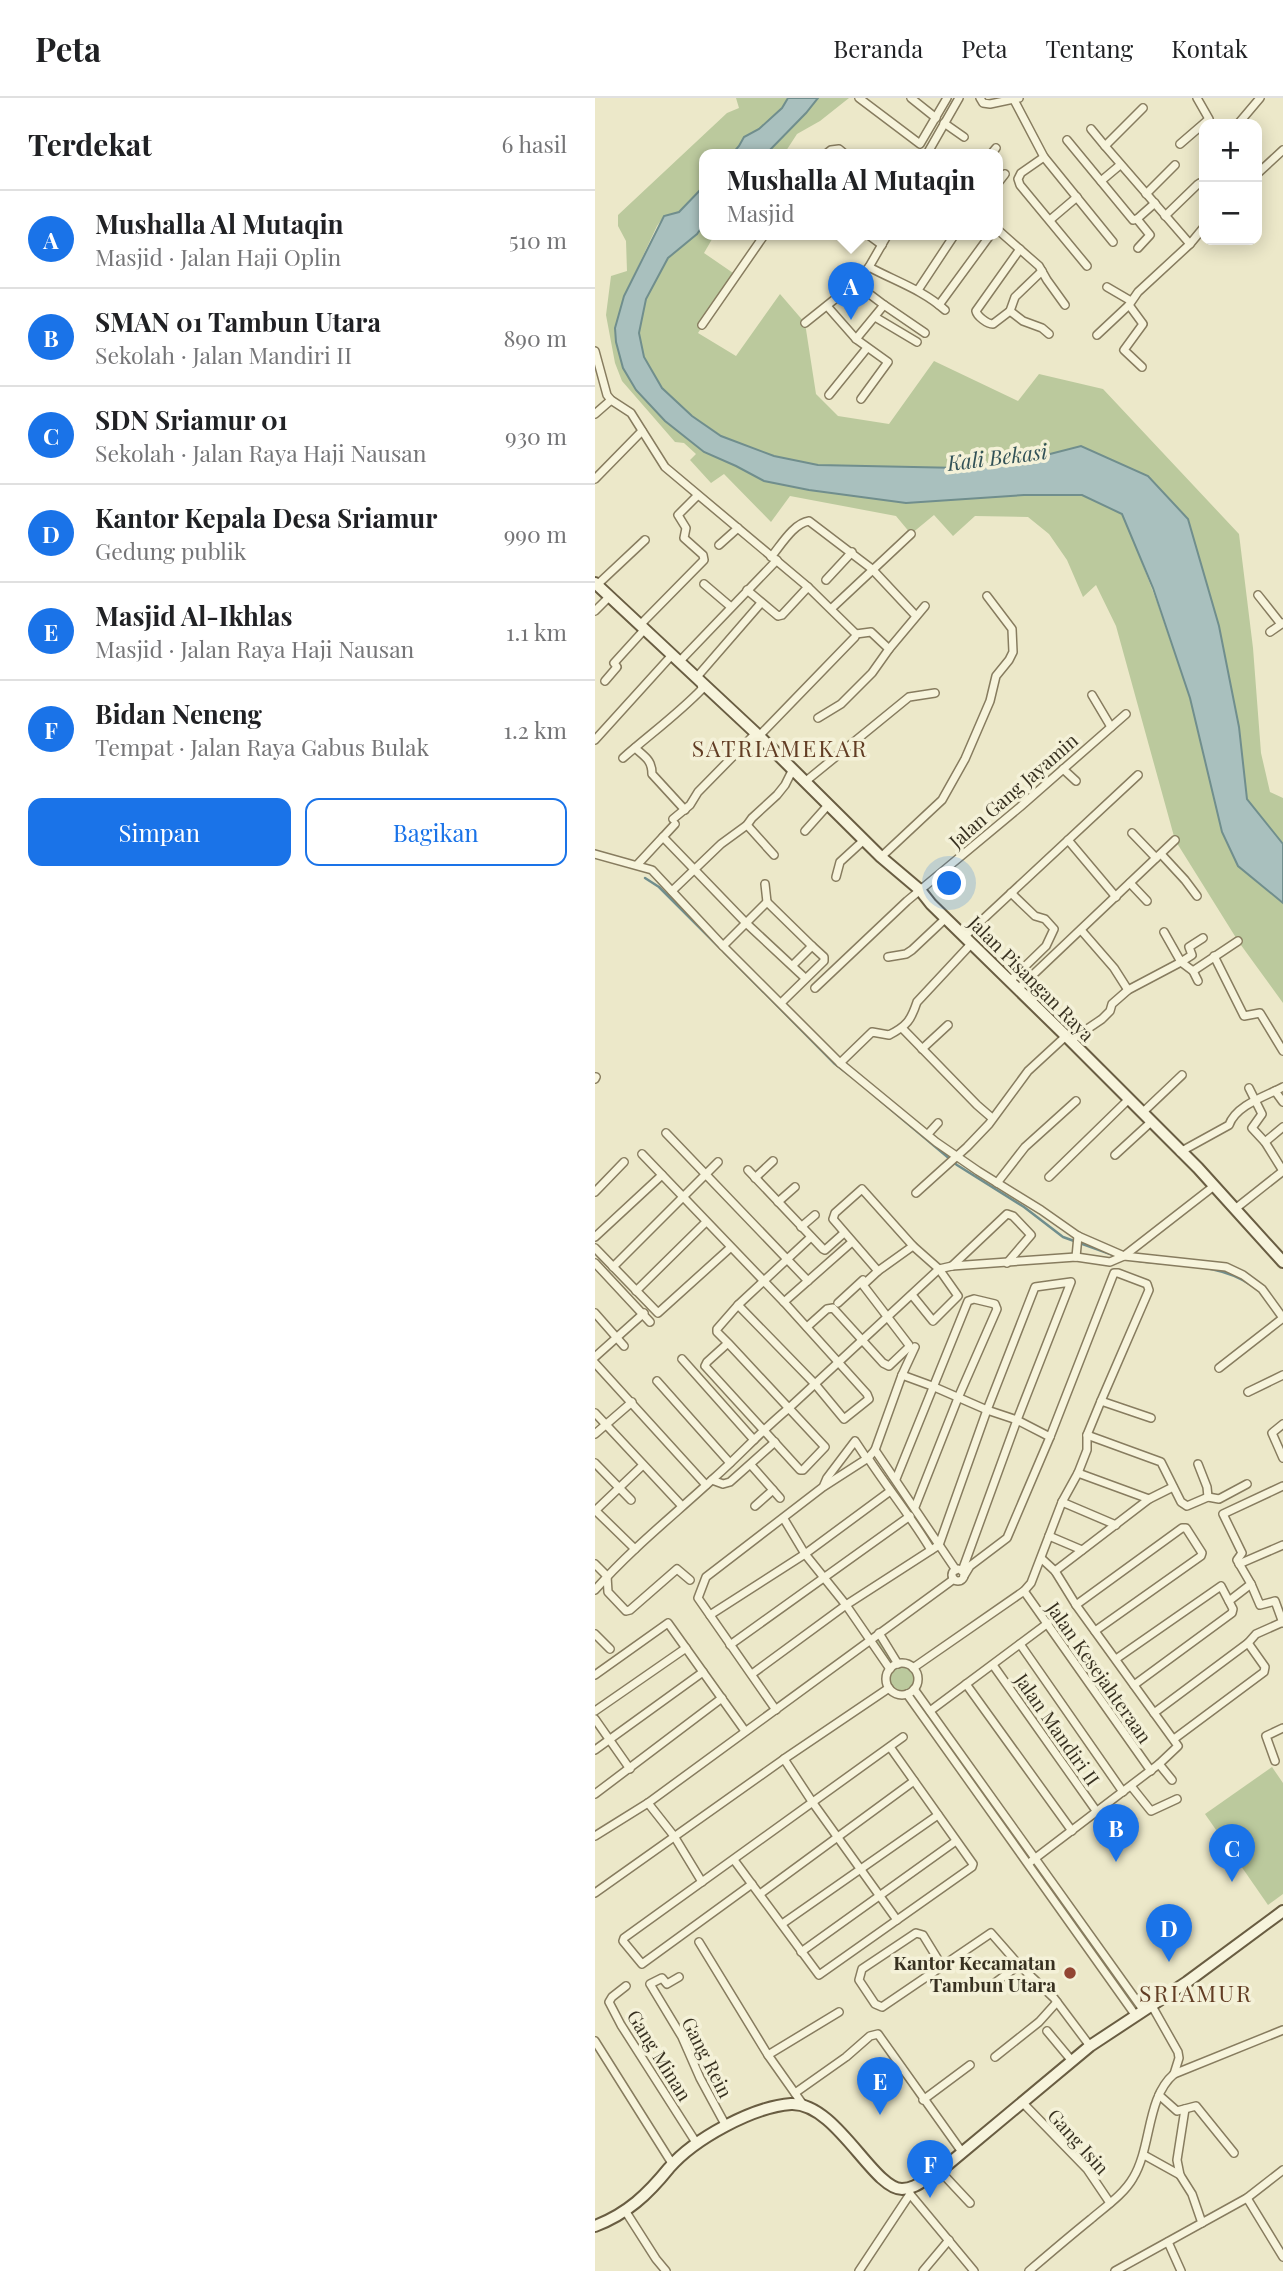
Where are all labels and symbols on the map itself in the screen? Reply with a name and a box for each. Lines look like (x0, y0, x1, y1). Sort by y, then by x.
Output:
pin: A (828, 262, 874, 320)
water label: Kali Bekasi (944, 436, 1049, 476)
street label: Jalan Gang Jayamin (942, 726, 1083, 854)
district label: SATRIAMEKAR (692, 732, 868, 763)
your location (932, 866, 966, 900)
street label: Jalan Pisangan Raya (963, 909, 1101, 1047)
street label: Jalan Kesejahteraan (1041, 1595, 1159, 1748)
street label: Jalan Mandiri II (1009, 1667, 1106, 1790)
pin: B (1093, 1804, 1139, 1862)
pin: C (1209, 1824, 1255, 1882)
pin: D (1146, 1904, 1192, 1962)
place label: Kantor Kecamatan Tambun Utara (893, 1949, 1056, 1997)
marker: Kantor Kecamatan Tambun Utara (1062, 1965, 1078, 1981)
district label: SRIAMUR (1139, 1977, 1253, 2008)
street label: Gang Minan (622, 2004, 699, 2106)
street label: Gang Rein (677, 2012, 740, 2102)
pin: E (857, 2057, 903, 2115)
street label: Gang Isin (1042, 2102, 1116, 2180)
pin: F (907, 2140, 953, 2198)

